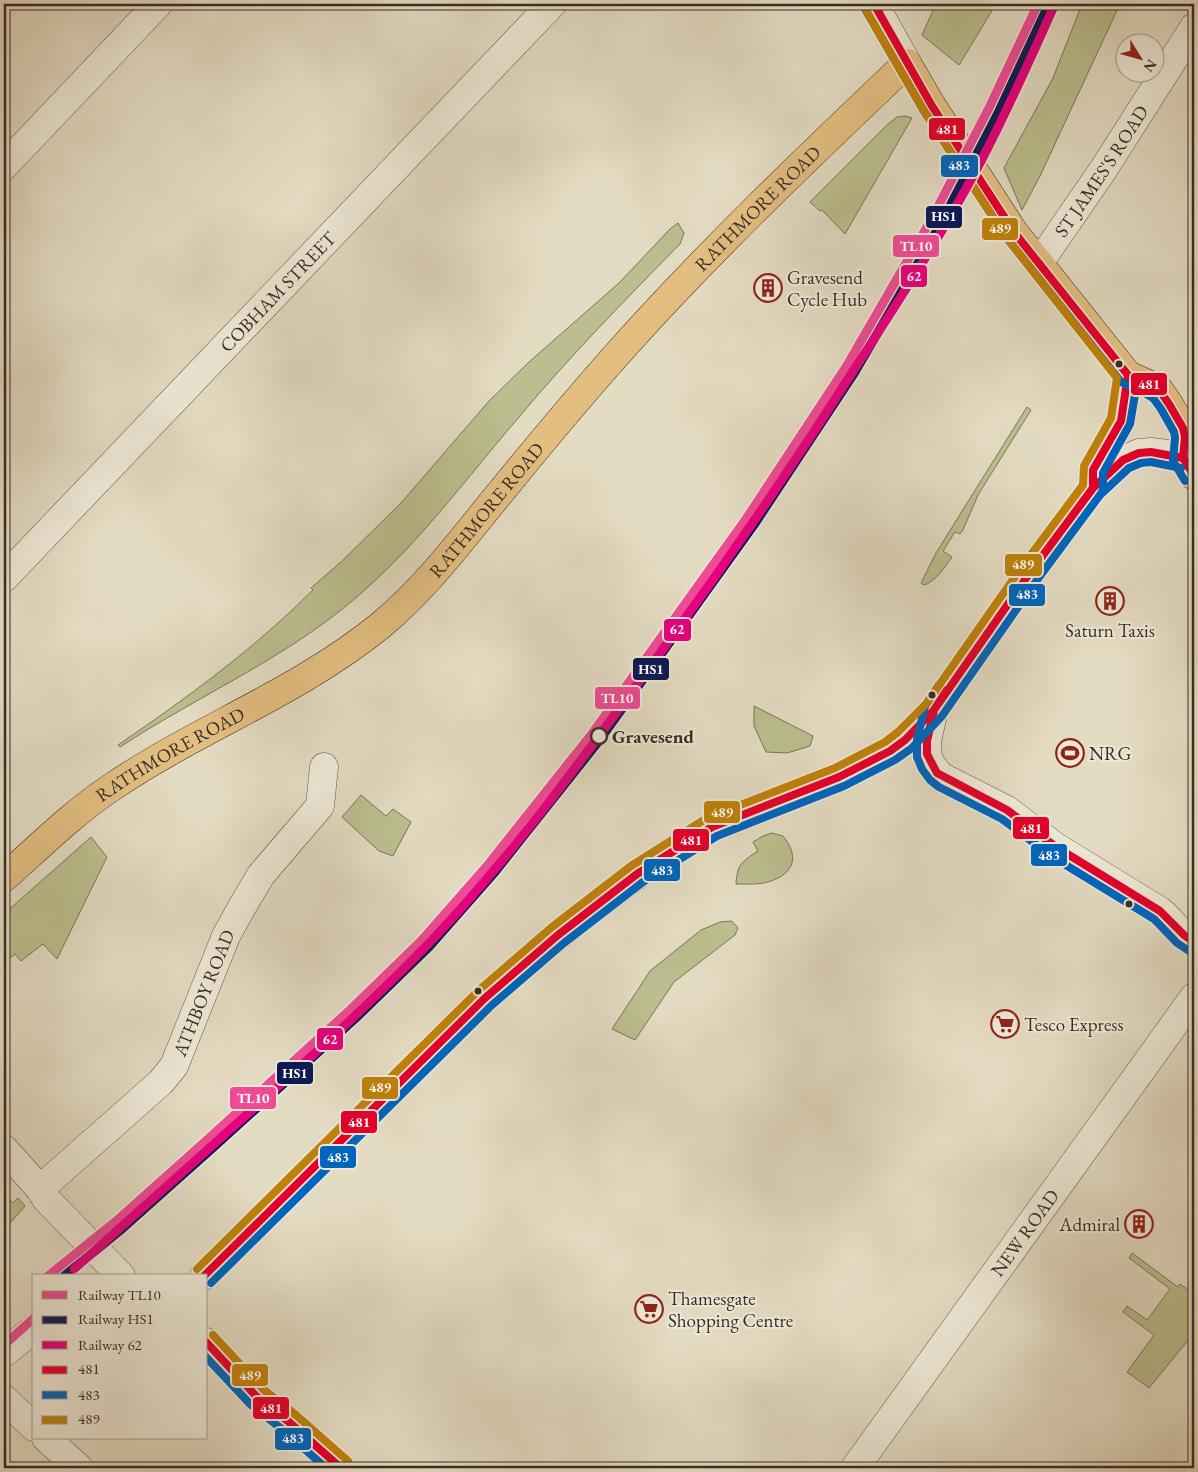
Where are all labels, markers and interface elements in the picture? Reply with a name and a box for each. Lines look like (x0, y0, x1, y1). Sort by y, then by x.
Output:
north arrow (1116, 32, 1166, 82)
text: N (1139, 56, 1161, 76)
street label: ST JAMES'S ROAD (1049, 101, 1154, 242)
line badge: 481 (928, 117, 966, 141)
text: 481 (936, 120, 958, 138)
street label: RATHMORE ROAD (689, 140, 826, 277)
line badge: 483 (940, 154, 979, 178)
text: 483 (948, 156, 970, 174)
line badge: HS1 (925, 205, 963, 229)
text: HS1 (931, 207, 957, 225)
line badge: 489 (981, 217, 1019, 241)
text: 489 (989, 219, 1012, 237)
street label: COBHAM STREET (214, 226, 342, 358)
line badge: TL10 (892, 234, 940, 258)
text: TL10 (900, 237, 933, 255)
line badge: 62 (900, 264, 928, 288)
place label: Gravesend Cycle Hub (787, 265, 867, 312)
text: 62 (907, 267, 922, 285)
building icon: Gravesend Cycle Hub (753, 273, 783, 303)
unlabelled marker (1114, 359, 1124, 369)
line badge: 481 (1130, 372, 1168, 396)
text: 481 (1138, 375, 1160, 393)
street label: RATHMORE ROAD (423, 437, 550, 583)
line badge: 489 (1004, 553, 1043, 577)
text: 489 (1012, 555, 1035, 573)
line badge: 483 (1008, 583, 1046, 607)
text: 483 (1016, 585, 1038, 603)
building icon: Saturn Taxis (1095, 586, 1125, 616)
line badge: 62 (663, 618, 692, 642)
place label: Saturn Taxis (1065, 618, 1155, 643)
text: 62 (670, 620, 685, 638)
line badge: HS1 (632, 657, 670, 681)
text: HS1 (638, 660, 664, 678)
line badge: TL10 (594, 686, 641, 710)
text: TL10 (601, 689, 634, 707)
unlabelled marker (927, 690, 937, 700)
street label: RATHMORE ROAD (91, 701, 249, 808)
place label: Gravesend (612, 724, 694, 749)
marker: Gravesend (590, 727, 608, 745)
sports icon: NRG (1055, 738, 1085, 768)
place label: NRG (1089, 741, 1132, 766)
line badge: 489 (703, 800, 741, 824)
text: 489 (711, 803, 734, 821)
line badge: 481 (1012, 816, 1050, 840)
text: 481 (1020, 819, 1042, 837)
line badge: 481 (672, 828, 710, 852)
text: 481 (680, 831, 702, 849)
line badge: 483 (1030, 843, 1068, 867)
text: 483 (1038, 846, 1060, 864)
line badge: 483 (643, 858, 681, 882)
text: 483 (651, 861, 673, 879)
unlabelled marker (1124, 899, 1134, 909)
street label: ATHBOY ROAD (167, 926, 240, 1061)
unlabelled marker (473, 986, 483, 996)
supermarket icon: Tesco Express (990, 1009, 1020, 1039)
place label: Tesco Express (1024, 1012, 1124, 1037)
line badge: 62 (316, 1027, 344, 1051)
text: 62 (323, 1030, 338, 1048)
line badge: HS1 (276, 1061, 314, 1085)
text: HS1 (282, 1064, 308, 1082)
line badge: 489 (361, 1076, 399, 1100)
text: 489 (369, 1078, 392, 1096)
line badge: TL10 (229, 1086, 277, 1110)
text: TL10 (237, 1089, 270, 1107)
line badge: 481 (340, 1110, 378, 1134)
text: 481 (348, 1113, 370, 1131)
line badge: 483 (319, 1145, 357, 1169)
text: 483 (327, 1148, 349, 1166)
street label: NEW ROAD (985, 1184, 1065, 1282)
building icon: Admiral (1124, 1209, 1154, 1239)
place label: Admiral (1058, 1212, 1120, 1237)
legend (32, 1274, 208, 1440)
text: Railway TL10 (78, 1285, 161, 1304)
place label: Thamesgate Shopping Centre (668, 1286, 793, 1333)
supermarket icon: Thamesgate Shopping Centre (634, 1294, 664, 1324)
text: Railway HS1 (78, 1309, 154, 1328)
text: Railway 62 (78, 1335, 143, 1354)
text: 481 (78, 1359, 100, 1378)
line badge: 489 (231, 1363, 269, 1387)
text: 489 (239, 1366, 262, 1384)
text: 483 (78, 1385, 100, 1404)
line badge: 481 (252, 1396, 290, 1420)
text: 481 (260, 1399, 282, 1417)
text: 489 (78, 1409, 100, 1428)
line badge: 483 (274, 1427, 312, 1451)
text: 483 (282, 1429, 304, 1447)

